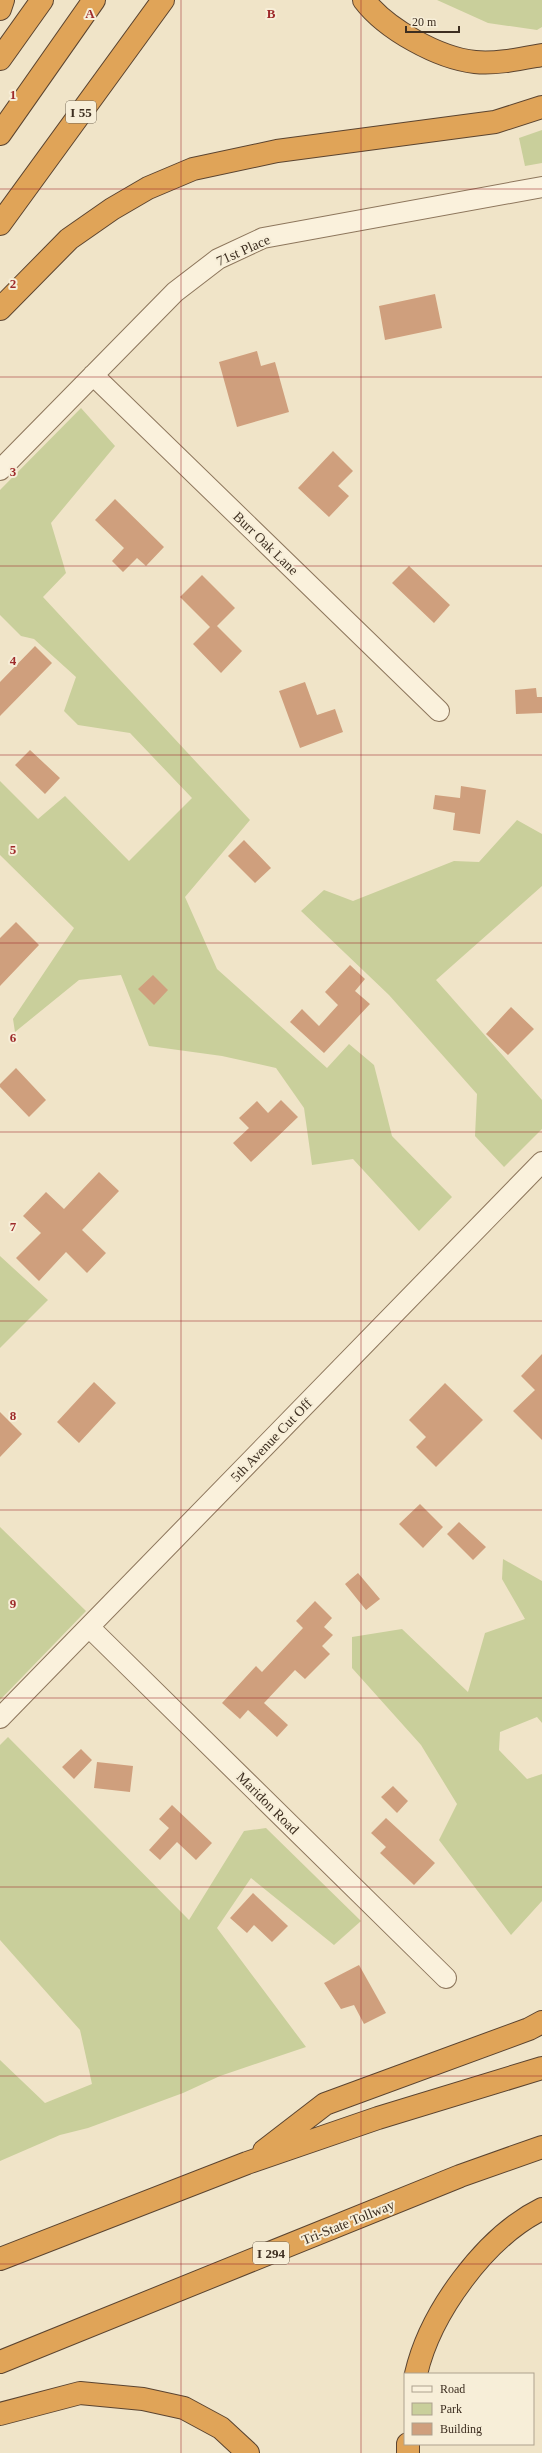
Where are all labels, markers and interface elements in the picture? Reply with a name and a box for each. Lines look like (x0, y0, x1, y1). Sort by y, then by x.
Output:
text: A (85, 6, 95, 21)
text: B (267, 6, 276, 21)
scale bar (406, 8, 459, 34)
text: 20 m (412, 15, 437, 29)
text: 1 (10, 87, 16, 102)
road number: I 55 (66, 101, 96, 123)
street label: 71st Place (214, 232, 272, 269)
text: 2 (10, 276, 16, 291)
text: 3 (10, 464, 17, 479)
street label: Burr Oak Lane (230, 509, 301, 578)
text: 4 (10, 653, 17, 668)
text: 5 (10, 842, 17, 857)
text: 6 (10, 1030, 17, 1045)
text: 7 (10, 1219, 17, 1234)
street label: 5th Avenue Cut Off (228, 1396, 315, 1485)
text: 8 (10, 1408, 17, 1423)
text: 9 (10, 1596, 17, 1611)
street label: Maridon Road (234, 1769, 302, 1837)
street label: Tri-State Tollway (300, 2197, 397, 2248)
road number: I 294 (253, 2242, 289, 2264)
legend (404, 2373, 534, 2445)
text: Road (440, 2382, 465, 2396)
text: Park (440, 2402, 462, 2416)
text: Building (440, 2422, 482, 2436)

